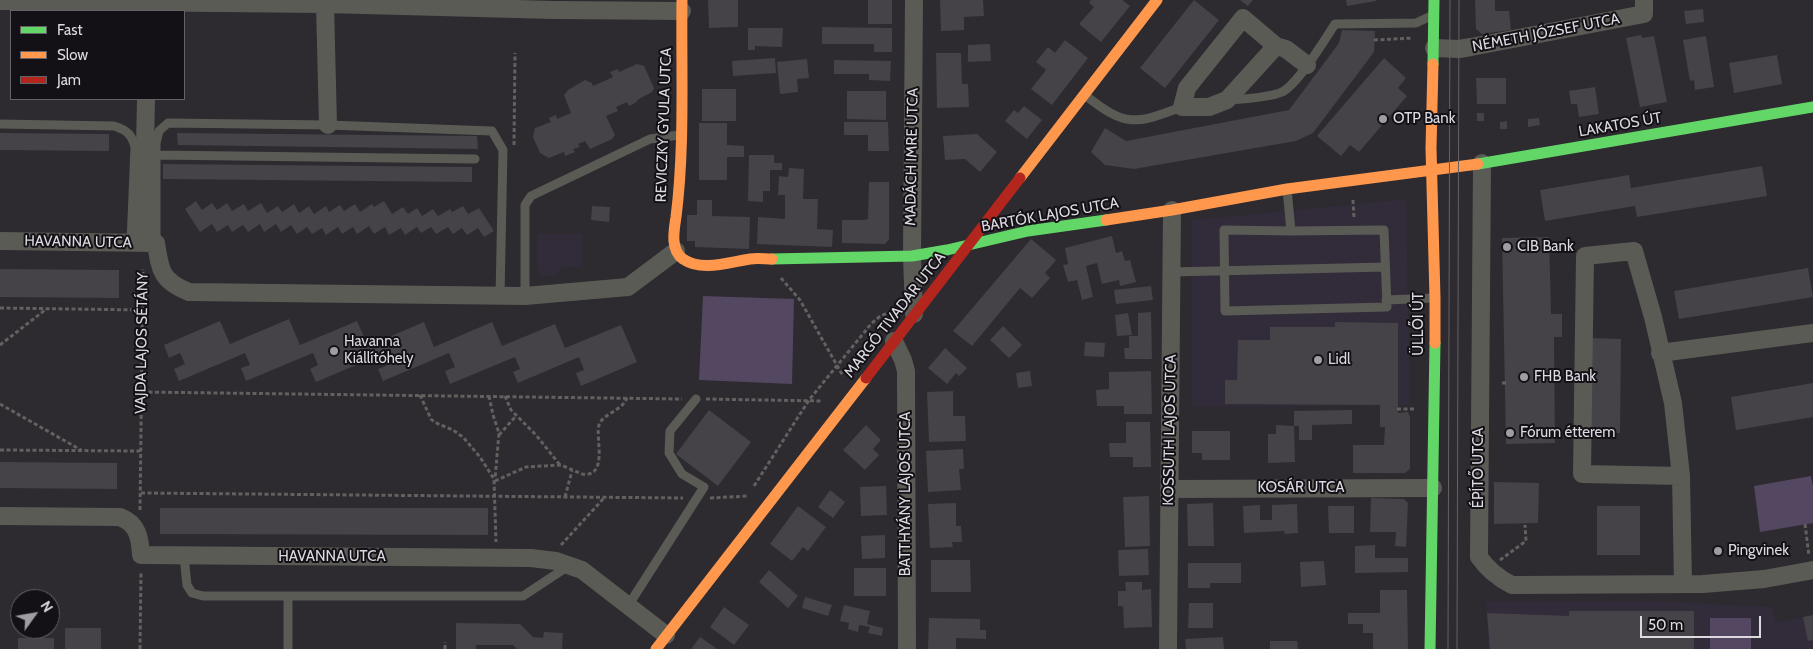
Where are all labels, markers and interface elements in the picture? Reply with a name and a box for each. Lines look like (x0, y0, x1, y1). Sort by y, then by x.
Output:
legend (10, 10, 185, 100)
street label: NÉMETH JÓZSEF UTCA (1471, 10, 1621, 56)
text: Fast (57, 21, 82, 39)
text: Slow (57, 46, 88, 64)
street label: REVICZKY GYULA UTCA (652, 47, 676, 203)
text: Jam (57, 71, 81, 89)
street label: MADÁCH IMRE UTCA (902, 88, 922, 226)
street label: LAKATOS ÚT (1577, 109, 1663, 141)
place label: OTP Bank (1393, 110, 1455, 128)
marker: OTP Bank (1377, 113, 1389, 125)
street label: BARTÓK LAJOS UTCA (980, 194, 1120, 236)
street label: HAVANNA UTCA (24, 232, 132, 252)
place label: CIB Bank (1517, 238, 1574, 256)
marker: CIB Bank (1501, 241, 1513, 253)
street label: MARGÓ TIVADAR UTCA (840, 249, 950, 381)
street label: VAJDA LAJOS SÉTÁNY (132, 272, 152, 414)
street label: ÜLLŐI ÚT (1410, 292, 1428, 356)
place label: Havanna Kiállítóhely (344, 333, 414, 368)
marker: Havanna Kiállítóhely (328, 345, 340, 357)
place label: Lidl (1328, 351, 1351, 369)
street label: KOSSUTH LAJOS UTCA (1160, 354, 1180, 506)
marker: Lidl (1312, 354, 1324, 366)
place label: FHB Bank (1534, 368, 1596, 386)
marker: FHB Bank (1518, 371, 1530, 383)
street label: BATTHYÁNY LAJOS UTCA (897, 412, 915, 576)
place label: Fórum étterem (1520, 424, 1615, 442)
marker: Fórum étterem (1504, 427, 1516, 439)
street label: ÉPÍTŐ UTCA (1470, 428, 1488, 508)
street label: KOSÁR UTCA (1257, 479, 1345, 497)
place label: Pingvinek (1728, 542, 1789, 560)
marker: Pingvinek (1712, 545, 1724, 557)
street label: HAVANNA UTCA (278, 548, 386, 566)
north arrow (10, 589, 60, 639)
text: N (37, 598, 57, 616)
scale bar (1643, 606, 1764, 638)
text: 50 m (1648, 616, 1683, 634)

